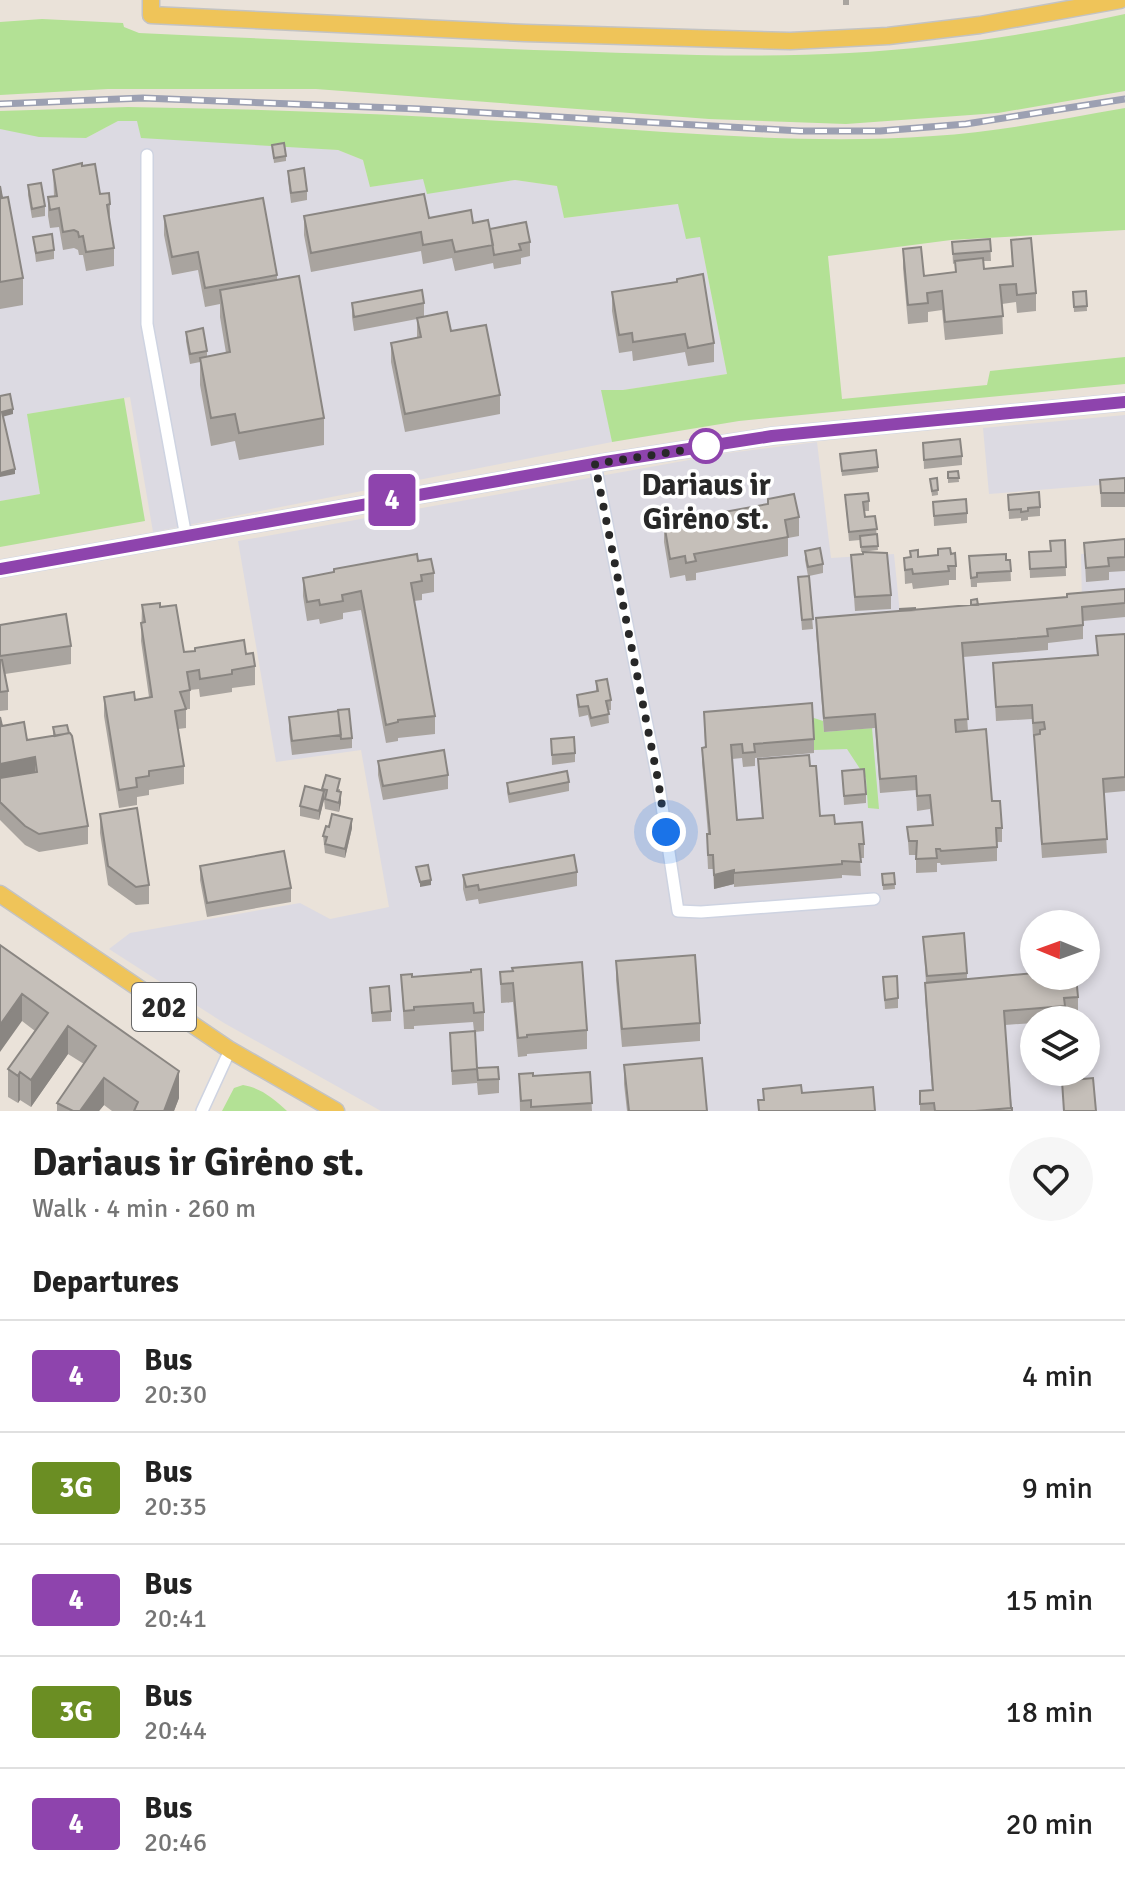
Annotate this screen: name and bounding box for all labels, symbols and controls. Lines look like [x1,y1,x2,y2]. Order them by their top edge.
marker: Dariaus ir Girėno st. [689,429,723,463]
place label: Dariaus ir Girėno st. [641,467,771,538]
line badge: 4 [366,474,418,526]
text: 4 [384,483,400,517]
your location [646,812,686,852]
north arrow [1020,910,1100,990]
map controls [1020,910,1100,1086]
road number: 202 [132,983,196,1031]
button: layers [1020,1006,1100,1086]
button: heart [1009,1137,1093,1221]
text: Dariaus ir Girėno st. [32,1139,364,1186]
text: Walk · 4 min · 260 m [32,1193,256,1225]
text: Departures [32,1264,179,1301]
text: Bus [144,1342,192,1379]
text: 4 min [1022,1358,1093,1395]
text: 4 [68,1359,84,1393]
text: 20:30 [144,1379,207,1411]
text: Bus [144,1454,192,1491]
text: 9 min [1022,1470,1093,1507]
text: 3G [59,1471,93,1505]
text: 20:35 [144,1491,207,1523]
text: Bus [144,1566,192,1603]
text: 15 min [1006,1582,1093,1619]
text: 4 [68,1583,84,1617]
text: 20:41 [144,1603,207,1635]
text: Bus [144,1678,192,1715]
text: 18 min [1006,1694,1093,1731]
text: 3G [59,1695,93,1729]
text: 20:44 [144,1715,207,1747]
text: Bus [144,1790,192,1827]
text: 20 min [1006,1806,1093,1843]
text: 4 [68,1807,84,1841]
text: 20:46 [144,1827,207,1859]

